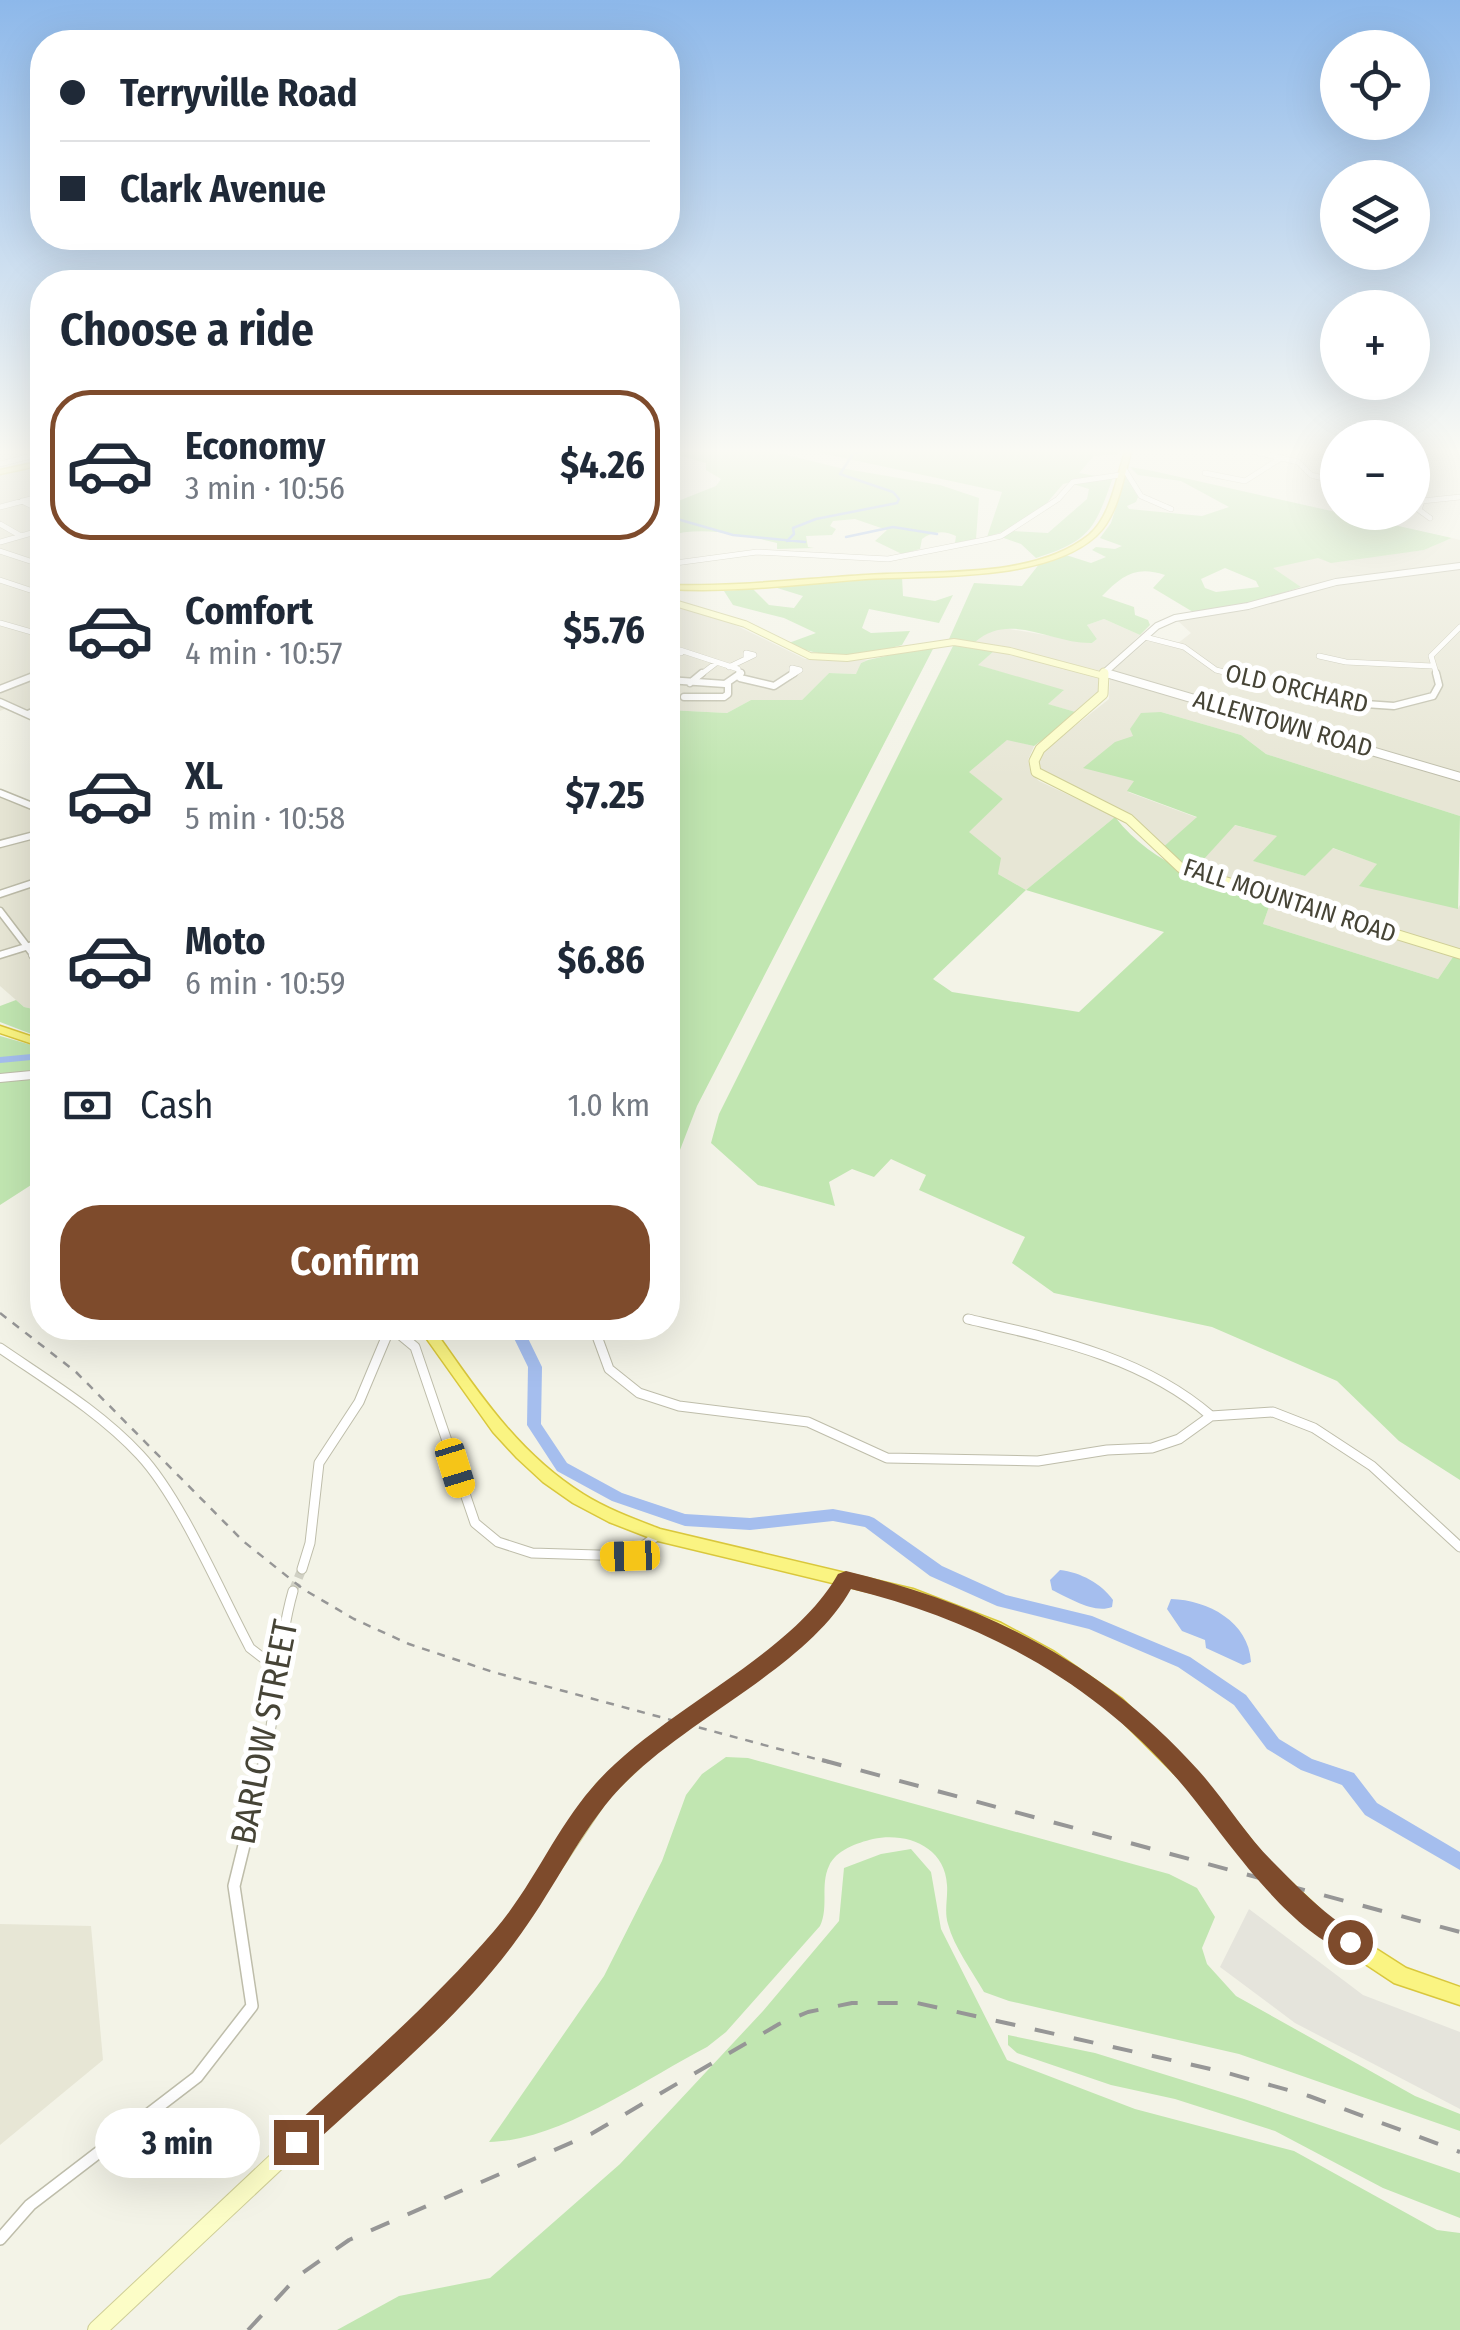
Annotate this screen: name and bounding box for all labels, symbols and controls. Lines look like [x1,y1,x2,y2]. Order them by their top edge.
map controls [1320,30,1430,530]
button: locate [1320,30,1430,140]
text: Terryville Road [120,70,358,116]
button: layers [1320,160,1430,270]
text: Clark Avenue [120,166,326,212]
button: + [1320,290,1430,400]
text: Choose a ride [60,303,314,357]
icon: car [65,420,155,510]
button: − [1320,420,1430,530]
text: Economy [185,423,325,469]
text: $4.26 [560,442,645,488]
text: 3 min · 10:56 [185,469,345,507]
icon: car [65,585,155,675]
text: Comfort [185,588,313,634]
text: $5.76 [563,607,645,653]
text: 4 min · 10:57 [185,634,342,672]
street label: OLD ORCHARD [1223,658,1371,720]
street label: ALLENTOWN ROAD [1190,684,1376,764]
icon: car [65,750,155,840]
text: XL [185,753,223,799]
text: $7.25 [566,772,645,818]
text: 5 min · 10:58 [185,799,345,837]
street label: FALL MOUNTAIN ROAD [1180,852,1400,949]
icon: car [65,915,155,1005]
text: Moto [185,918,266,964]
text: $6.86 [558,937,645,983]
text: 6 min · 10:59 [185,964,346,1002]
icon: cash [60,1078,115,1133]
text: Cash [140,1082,214,1128]
text: 1.0 km [567,1086,650,1124]
button: Confirm [60,1205,650,1320]
car [432,1435,478,1501]
car [599,1540,661,1572]
street label: BARLOW STREET [222,1615,306,1848]
route start [1328,1920,1373,1965]
callout: 3 min [96,2107,261,2177]
route end [274,2120,319,2165]
text: 3 min [142,2124,213,2162]

